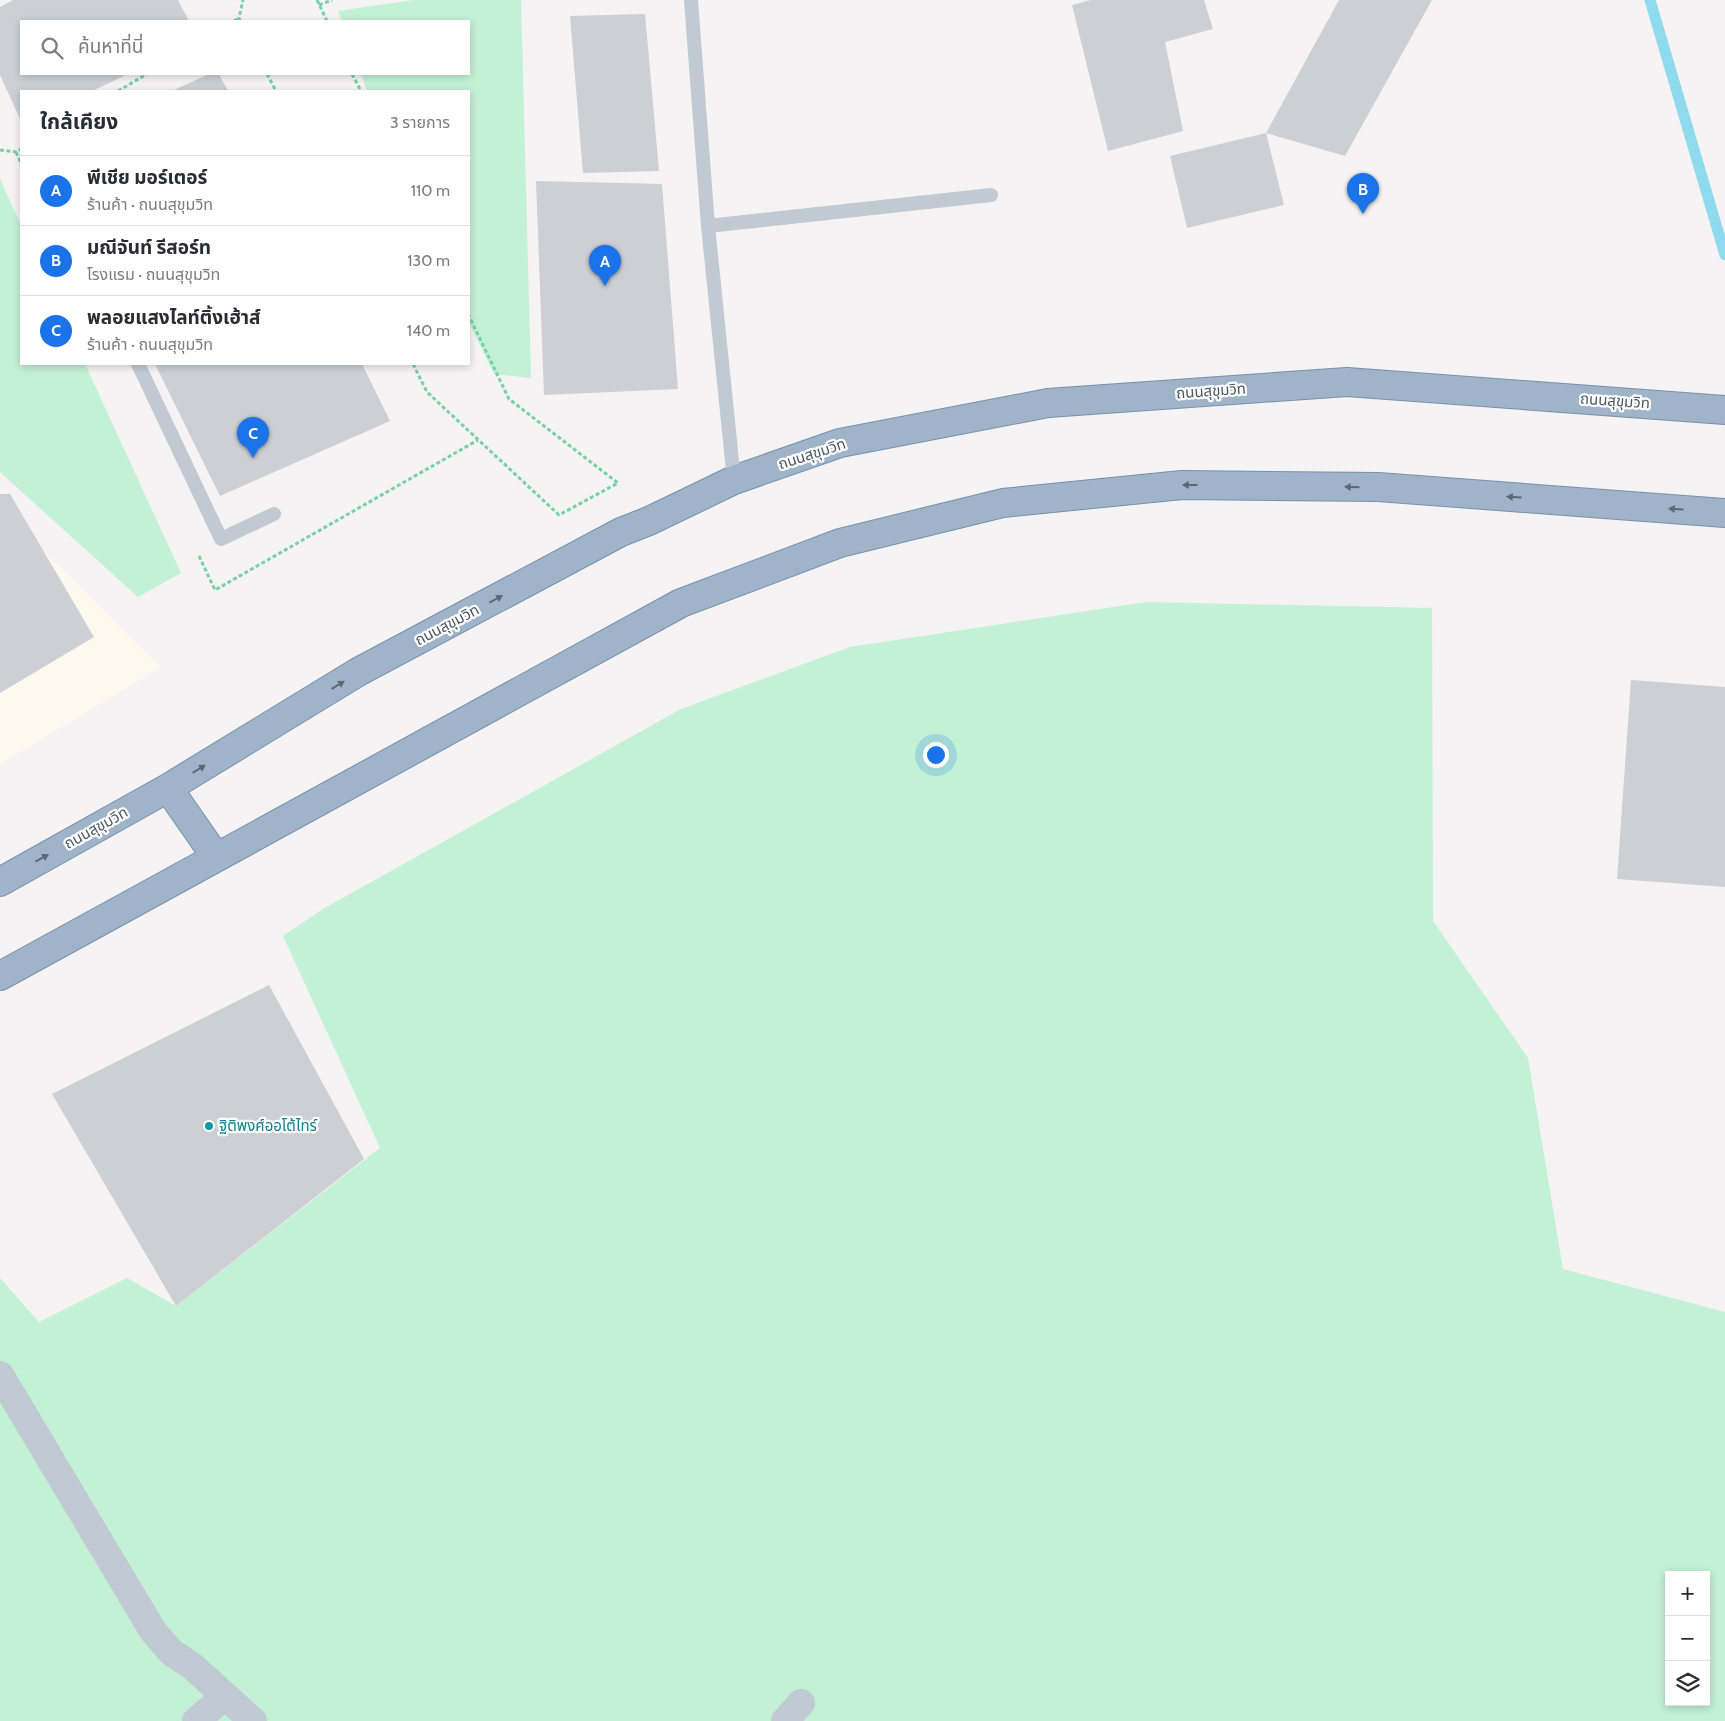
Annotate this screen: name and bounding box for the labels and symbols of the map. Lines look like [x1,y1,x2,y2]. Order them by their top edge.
pin: B [1347,173,1379,214]
pin: A [589,245,621,286]
street label: ถนนสุขุมวิท [1175,380,1247,402]
street label: ถนนสุขุมวิท [1579,390,1651,412]
pin: C [237,417,269,458]
street label: ถนนสุขุมวิท [776,435,848,473]
one-way arrow [1181,481,1197,489]
one-way arrow [1344,483,1360,491]
one-way arrow [1506,493,1522,501]
one-way arrow [1668,505,1684,513]
one-way arrow [489,595,503,603]
street label: ถนนสุขุมวิท [412,601,482,649]
one-way arrow [331,680,344,689]
your location [923,742,949,768]
one-way arrow [192,765,205,774]
street label: ถนนสุขุมวิท [61,803,131,853]
one-way arrow [36,854,49,863]
place label: ฐิติพงศ์ออโต้ไทร์ [219,1117,318,1135]
marker: ฐิติพงศ์ออโต้ไทร์ [203,1120,215,1132]

